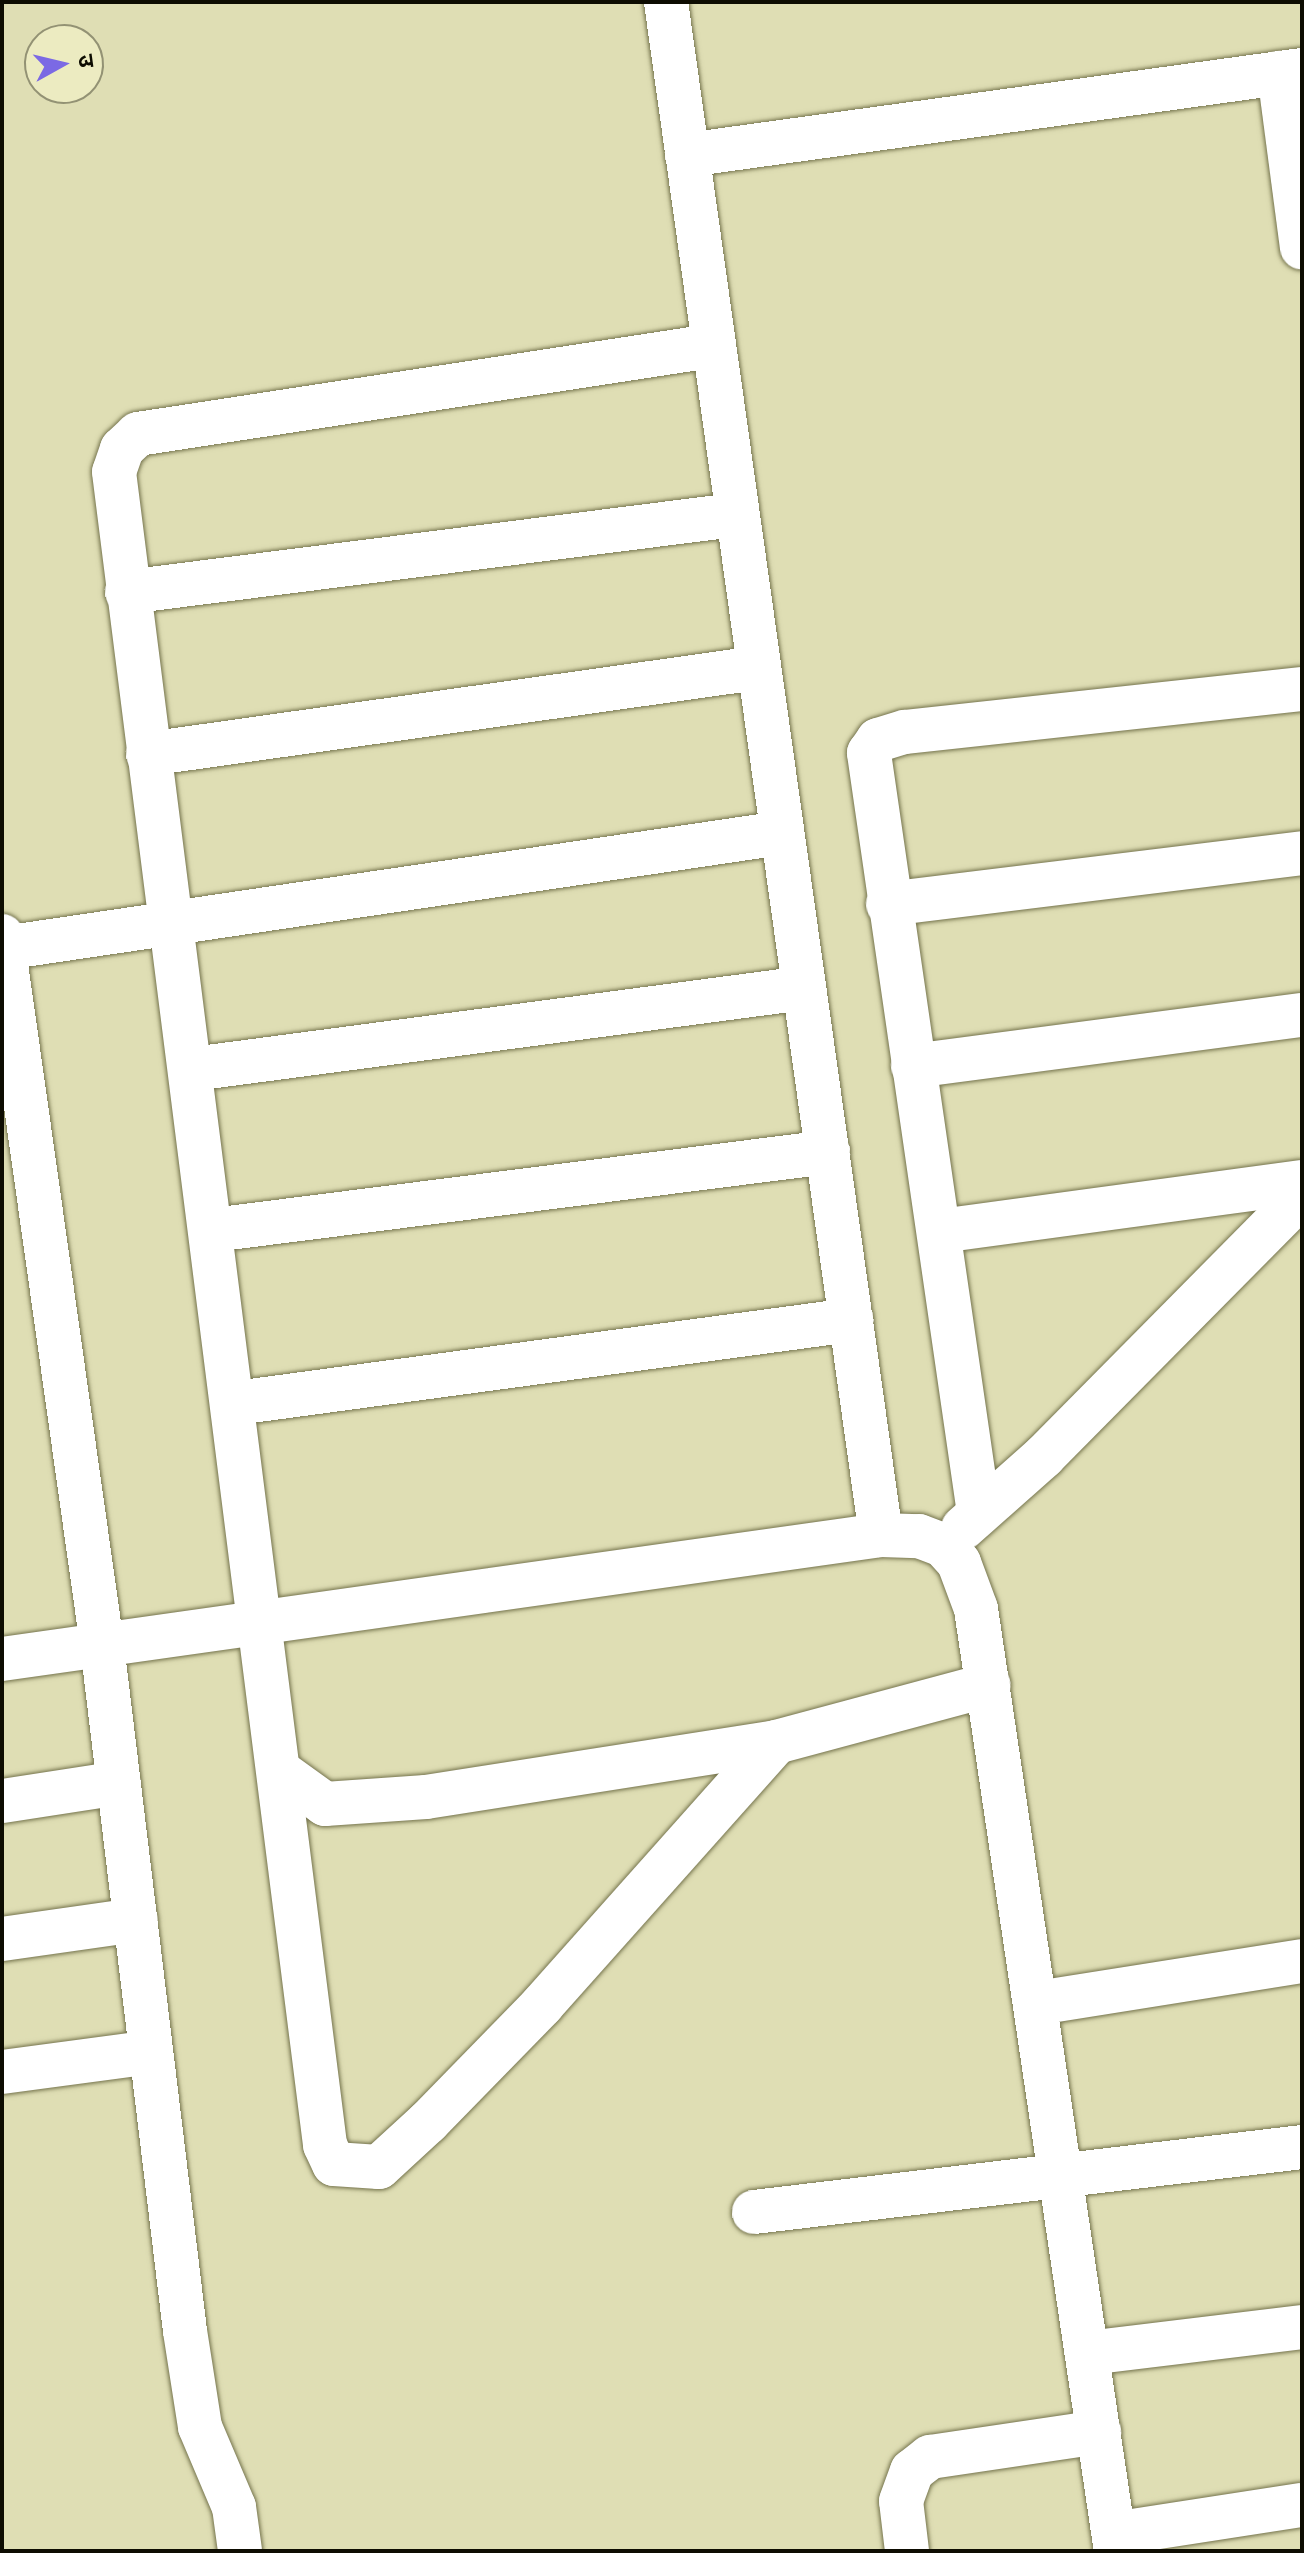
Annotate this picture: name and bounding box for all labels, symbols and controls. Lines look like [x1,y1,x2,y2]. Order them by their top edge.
north arrow [24,24,104,104]
text: उ [72,53,101,69]

